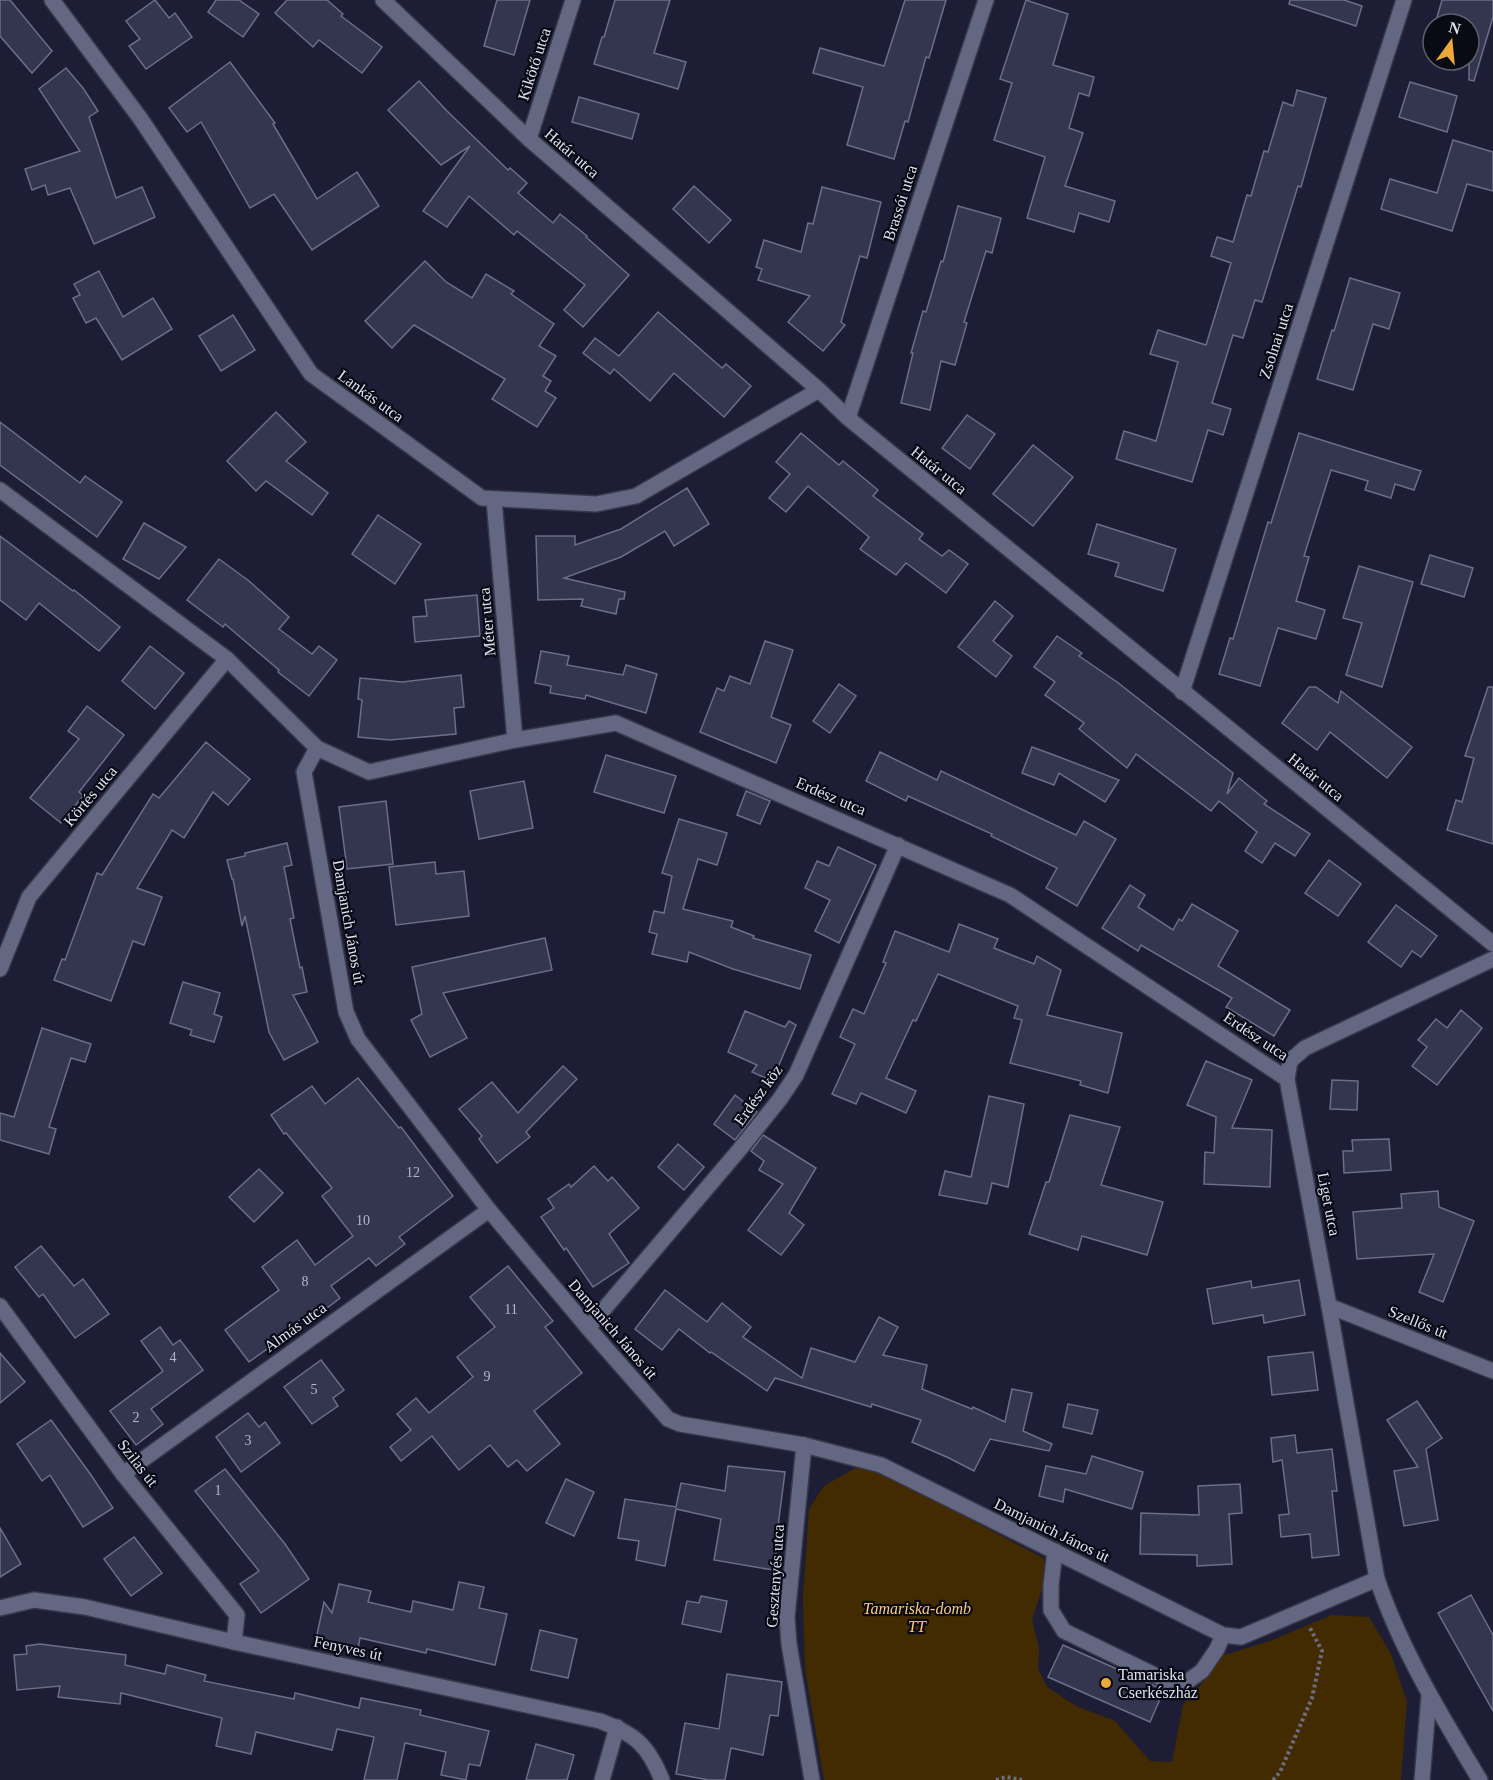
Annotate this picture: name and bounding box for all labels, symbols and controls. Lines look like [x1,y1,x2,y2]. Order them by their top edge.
north arrow [1421,12,1481,72]
text: N [1447,18,1463,38]
street label: Kikötő utca [514,26,554,102]
street label: Határ utca [541,125,603,181]
street label: Brassói utca [880,163,920,243]
street label: Zsolnai utca [1256,301,1296,381]
street label: Lankás utca [335,367,407,425]
street label: Határ utca [908,443,970,497]
street label: Méter utca [476,587,498,657]
street label: Határ utca [1285,750,1347,804]
street label: Körtés utca [60,762,120,830]
street label: Erdész utca [794,774,868,818]
street label: Damjanich János út [329,858,368,986]
street label: Erdész utca [1220,1008,1292,1064]
street label: Erdész köz [730,1061,786,1129]
house number: 12 [406,1165,420,1180]
street label: Liget utca [1314,1171,1343,1237]
house number: 10 [356,1213,370,1228]
house number: 8 [302,1274,309,1289]
street label: Damjanich János út [564,1276,661,1383]
street label: Almás utca [261,1299,329,1355]
house number: 11 [504,1302,518,1317]
street label: Szellős út [1386,1302,1451,1342]
house number: 4 [170,1350,177,1365]
house number: 9 [484,1369,491,1384]
house number: 5 [311,1382,318,1397]
house number: 2 [133,1410,140,1425]
house number: 3 [245,1433,252,1448]
street label: Szilas út [114,1436,162,1490]
house number: 1 [215,1483,222,1498]
street label: Damjanich János út [991,1495,1113,1566]
street label: Gesztenyés utca [763,1524,788,1628]
park label: Tamariska-domb TT [863,1600,971,1635]
street label: Fenyves út [312,1632,384,1665]
place label: Tamariska Cserkészház [1118,1666,1198,1701]
marker: Tamariska Cserkészház [1099,1676,1113,1690]

